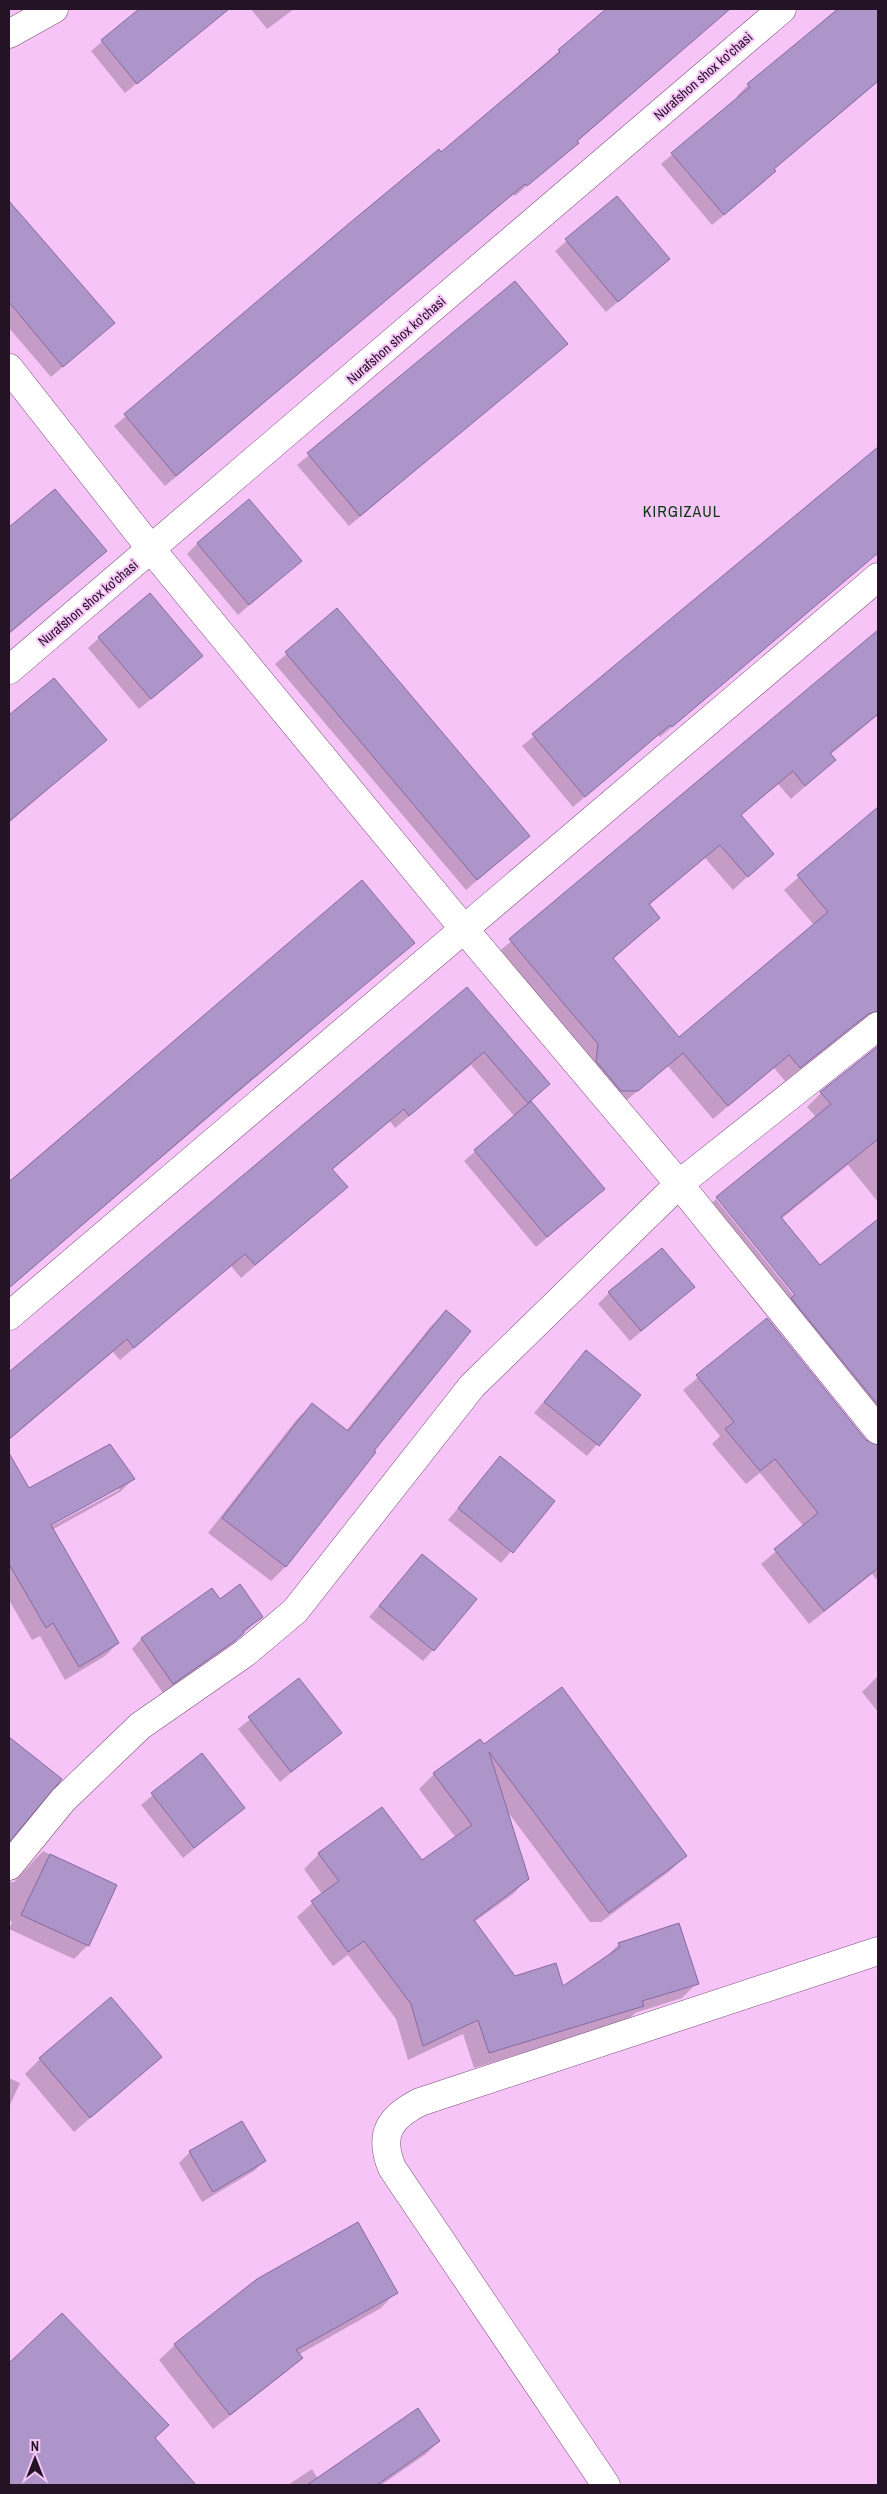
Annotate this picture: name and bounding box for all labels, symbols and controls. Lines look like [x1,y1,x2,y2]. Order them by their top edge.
street label: Nurafshon shox ko'chasi [650,28,756,124]
street label: Nurafshon shox ko'chasi [343,292,449,388]
district label: KIRGIZAUL [643,500,721,522]
street label: Nurafshon shox ko'chasi [34,556,142,650]
north arrow [10,2434,60,2484]
text: N [31,2437,39,2455]

